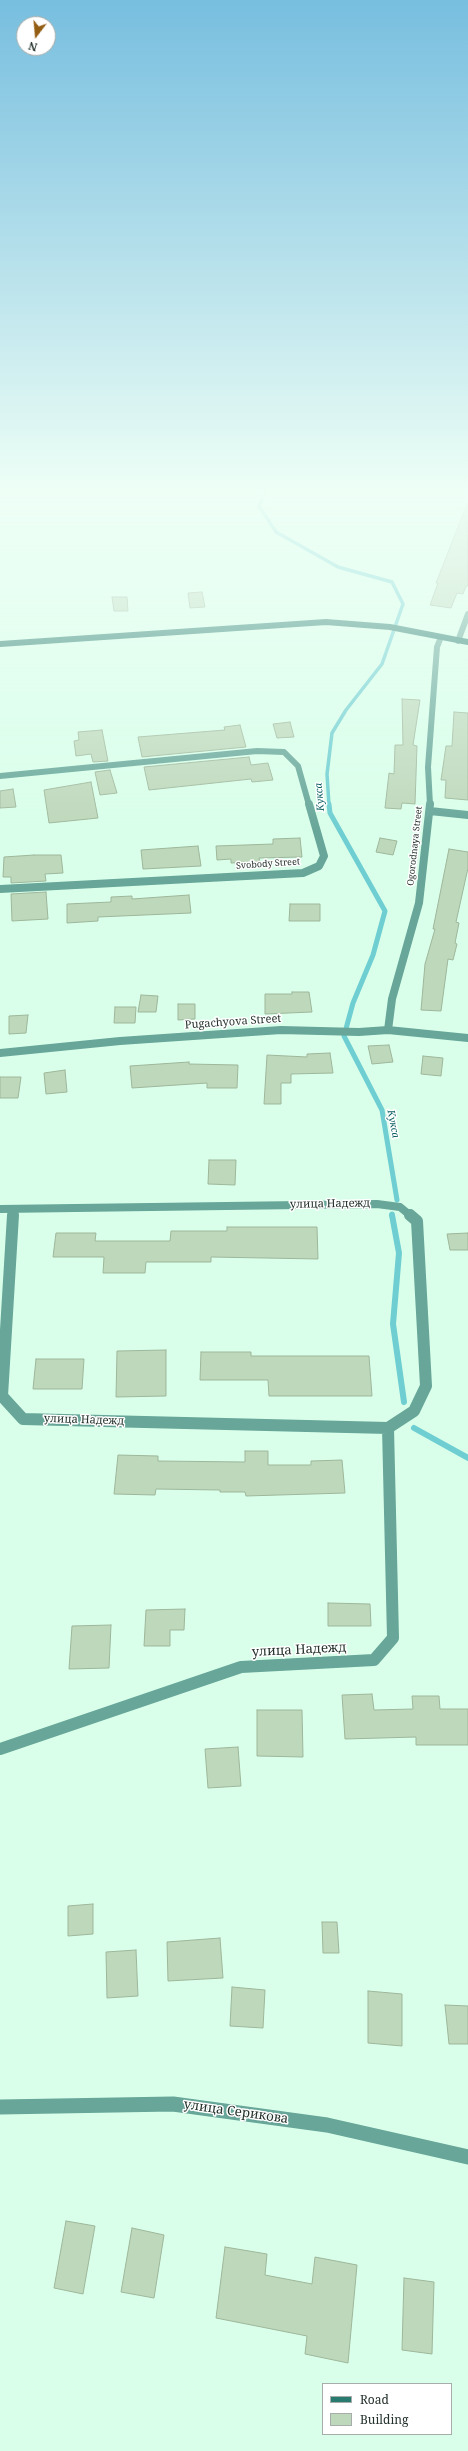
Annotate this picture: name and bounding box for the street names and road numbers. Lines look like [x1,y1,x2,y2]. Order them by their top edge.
street label: Ogorodnaya Street [405,806,425,886]
street label: Svobody Street [236,856,300,872]
street label: Pugachyova Street [184,1012,282,1032]
street label: улица Надежд [290,1197,370,1211]
street label: улица Надежд [44,1412,124,1428]
street label: улица Надежд [251,1640,347,1660]
street label: улица Серикова [183,2097,289,2127]

